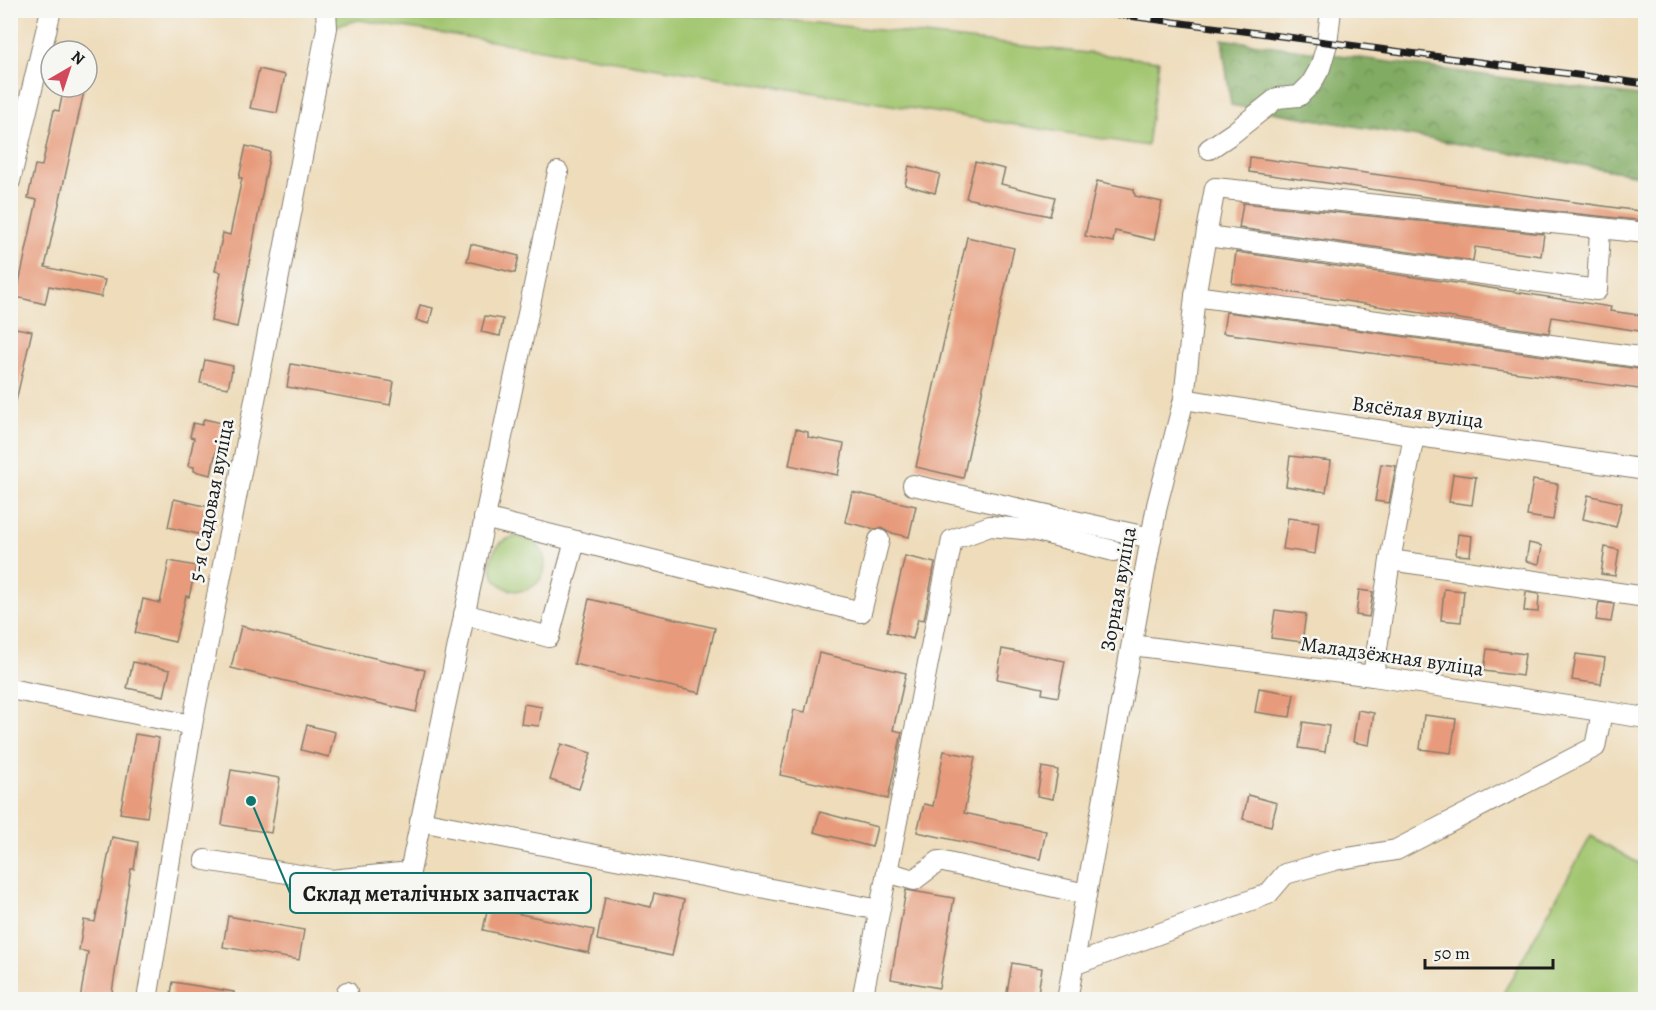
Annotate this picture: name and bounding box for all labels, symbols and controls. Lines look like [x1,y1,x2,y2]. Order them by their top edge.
north arrow [39,39,99,99]
text: N [66,46,90,71]
street label: Вясёлая вуліца [1350,389,1486,435]
street label: 5-я Садовая вуліца [181,416,241,584]
street label: Зорная вуліца [1093,524,1143,653]
street label: Маладзёжная вуліца [1298,629,1486,683]
callout: Склад металічных запчастак [290,873,591,913]
text: Склад металічных запчастак [303,879,579,909]
scale bar [1425,932,1552,970]
text: 50 m [1434,941,1470,965]

